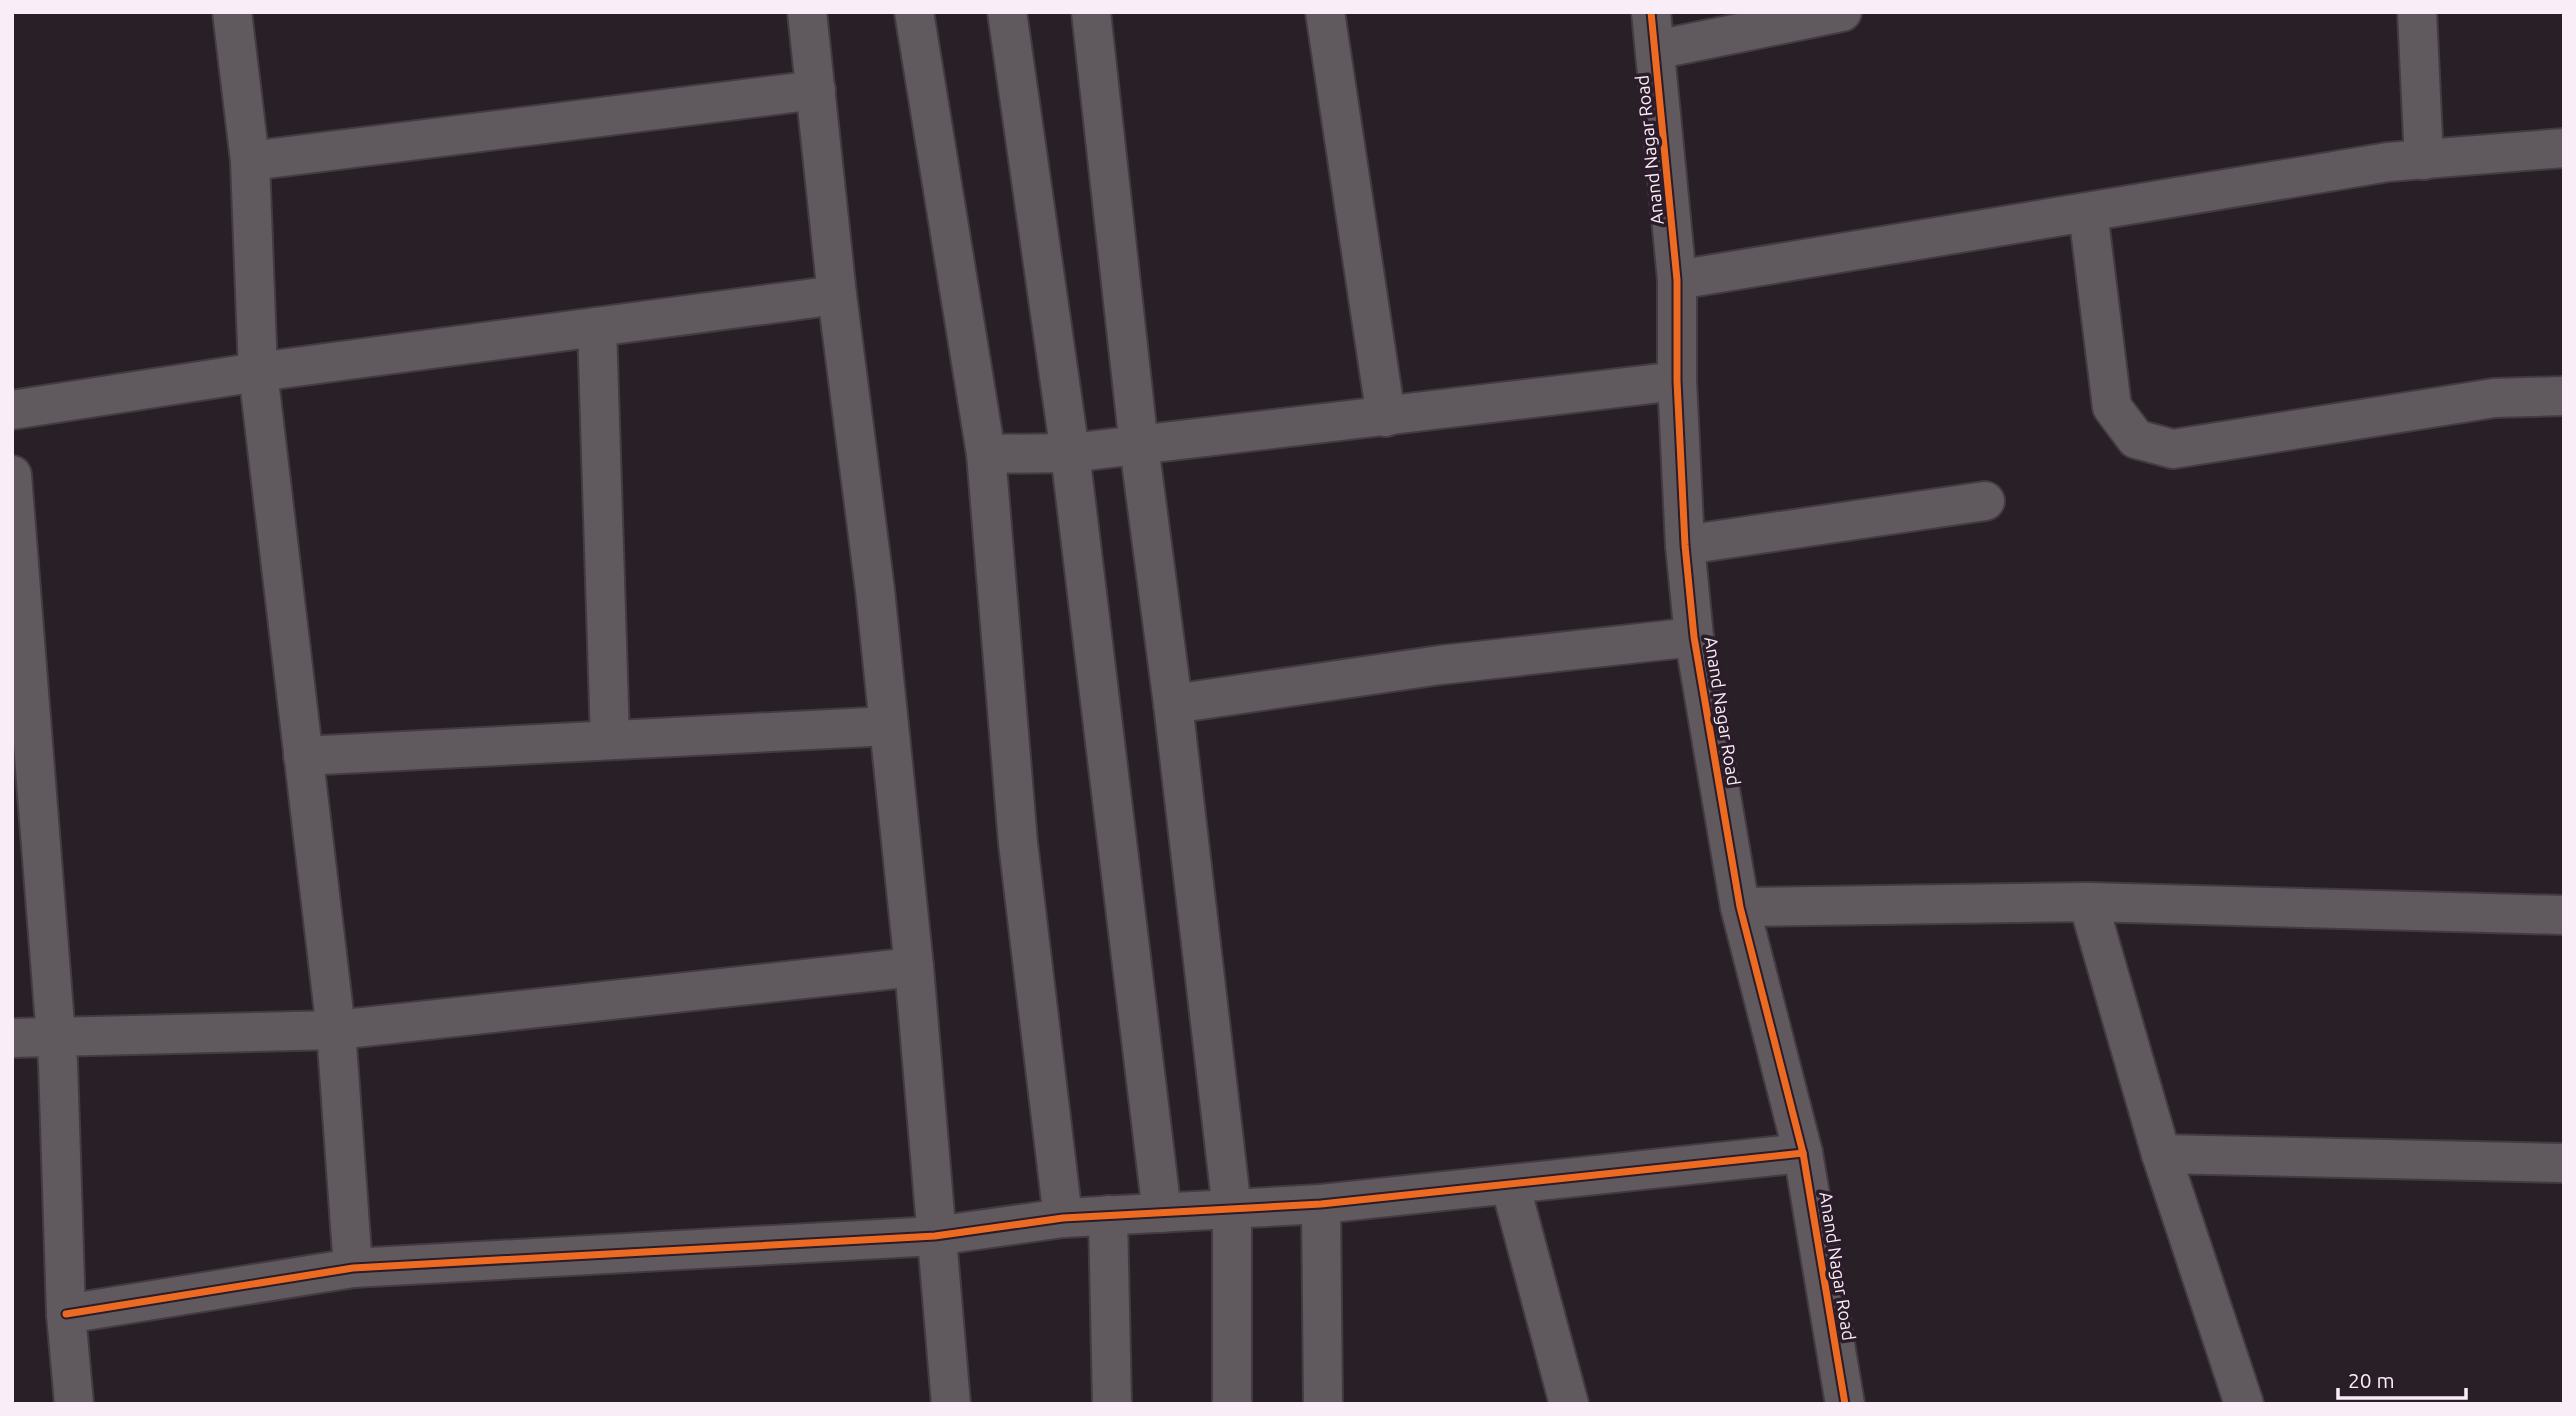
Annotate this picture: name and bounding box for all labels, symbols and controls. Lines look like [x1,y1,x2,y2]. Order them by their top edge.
street label: Anand Nagar Road [1631,74,1667,226]
street label: Anand Nagar Road [1701,635,1745,787]
street label: Anand Nagar Road [1816,1190,1860,1342]
scale bar [2338,1356,2466,1400]
text: 20 m [2348,1368,2395,1392]

